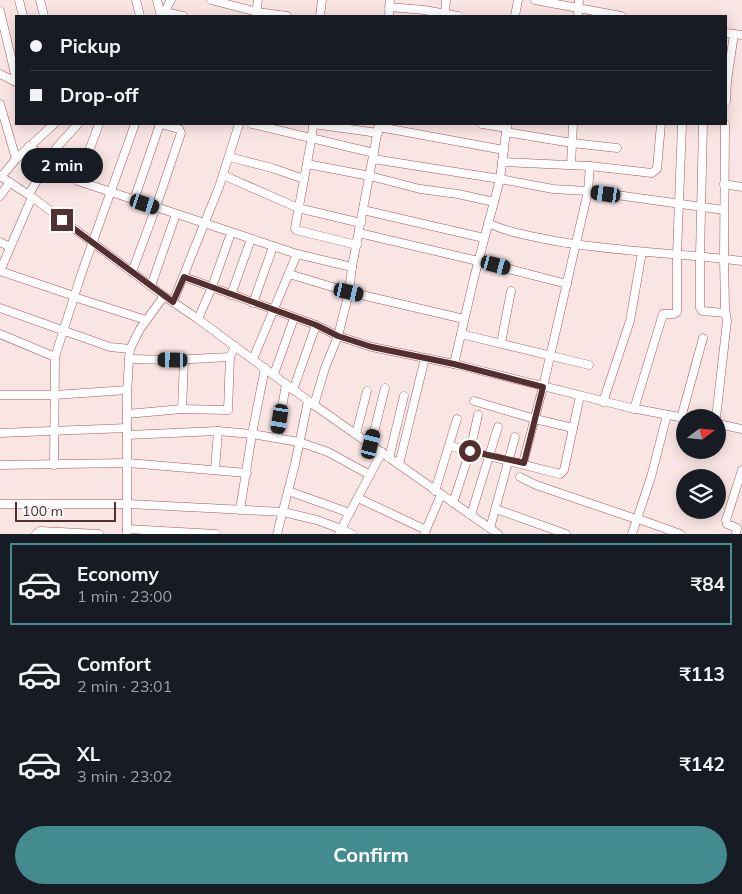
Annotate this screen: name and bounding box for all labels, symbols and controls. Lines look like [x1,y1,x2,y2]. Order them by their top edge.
text: Pickup [60,34,121,58]
text: Drop-off [60,83,138,107]
callout: 2 min [21,148,103,182]
text: 2 min [41,155,83,175]
car [590,184,621,204]
car [128,192,161,216]
route end [51,209,73,231]
car [479,254,512,276]
car [332,281,365,303]
car [157,352,188,368]
car [270,403,289,435]
north arrow [676,409,726,459]
map controls [676,409,726,519]
car [360,428,381,460]
route start [459,440,481,462]
button: layers [676,469,726,519]
scale bar [15,499,116,522]
text: 100 m [22,502,63,520]
icon: car [17,562,62,607]
text: Economy [77,562,159,586]
text: ₹84 [691,572,725,596]
text: 1 min · 23:00 [77,586,172,606]
icon: car [17,652,62,697]
text: Comfort [77,652,151,676]
text: ₹113 [679,662,725,686]
text: 2 min · 23:01 [77,676,172,696]
icon: car [17,742,62,787]
text: XL [77,742,100,766]
text: ₹142 [679,752,725,776]
text: 3 min · 23:02 [77,766,172,786]
button: Confirm [15,826,727,884]

